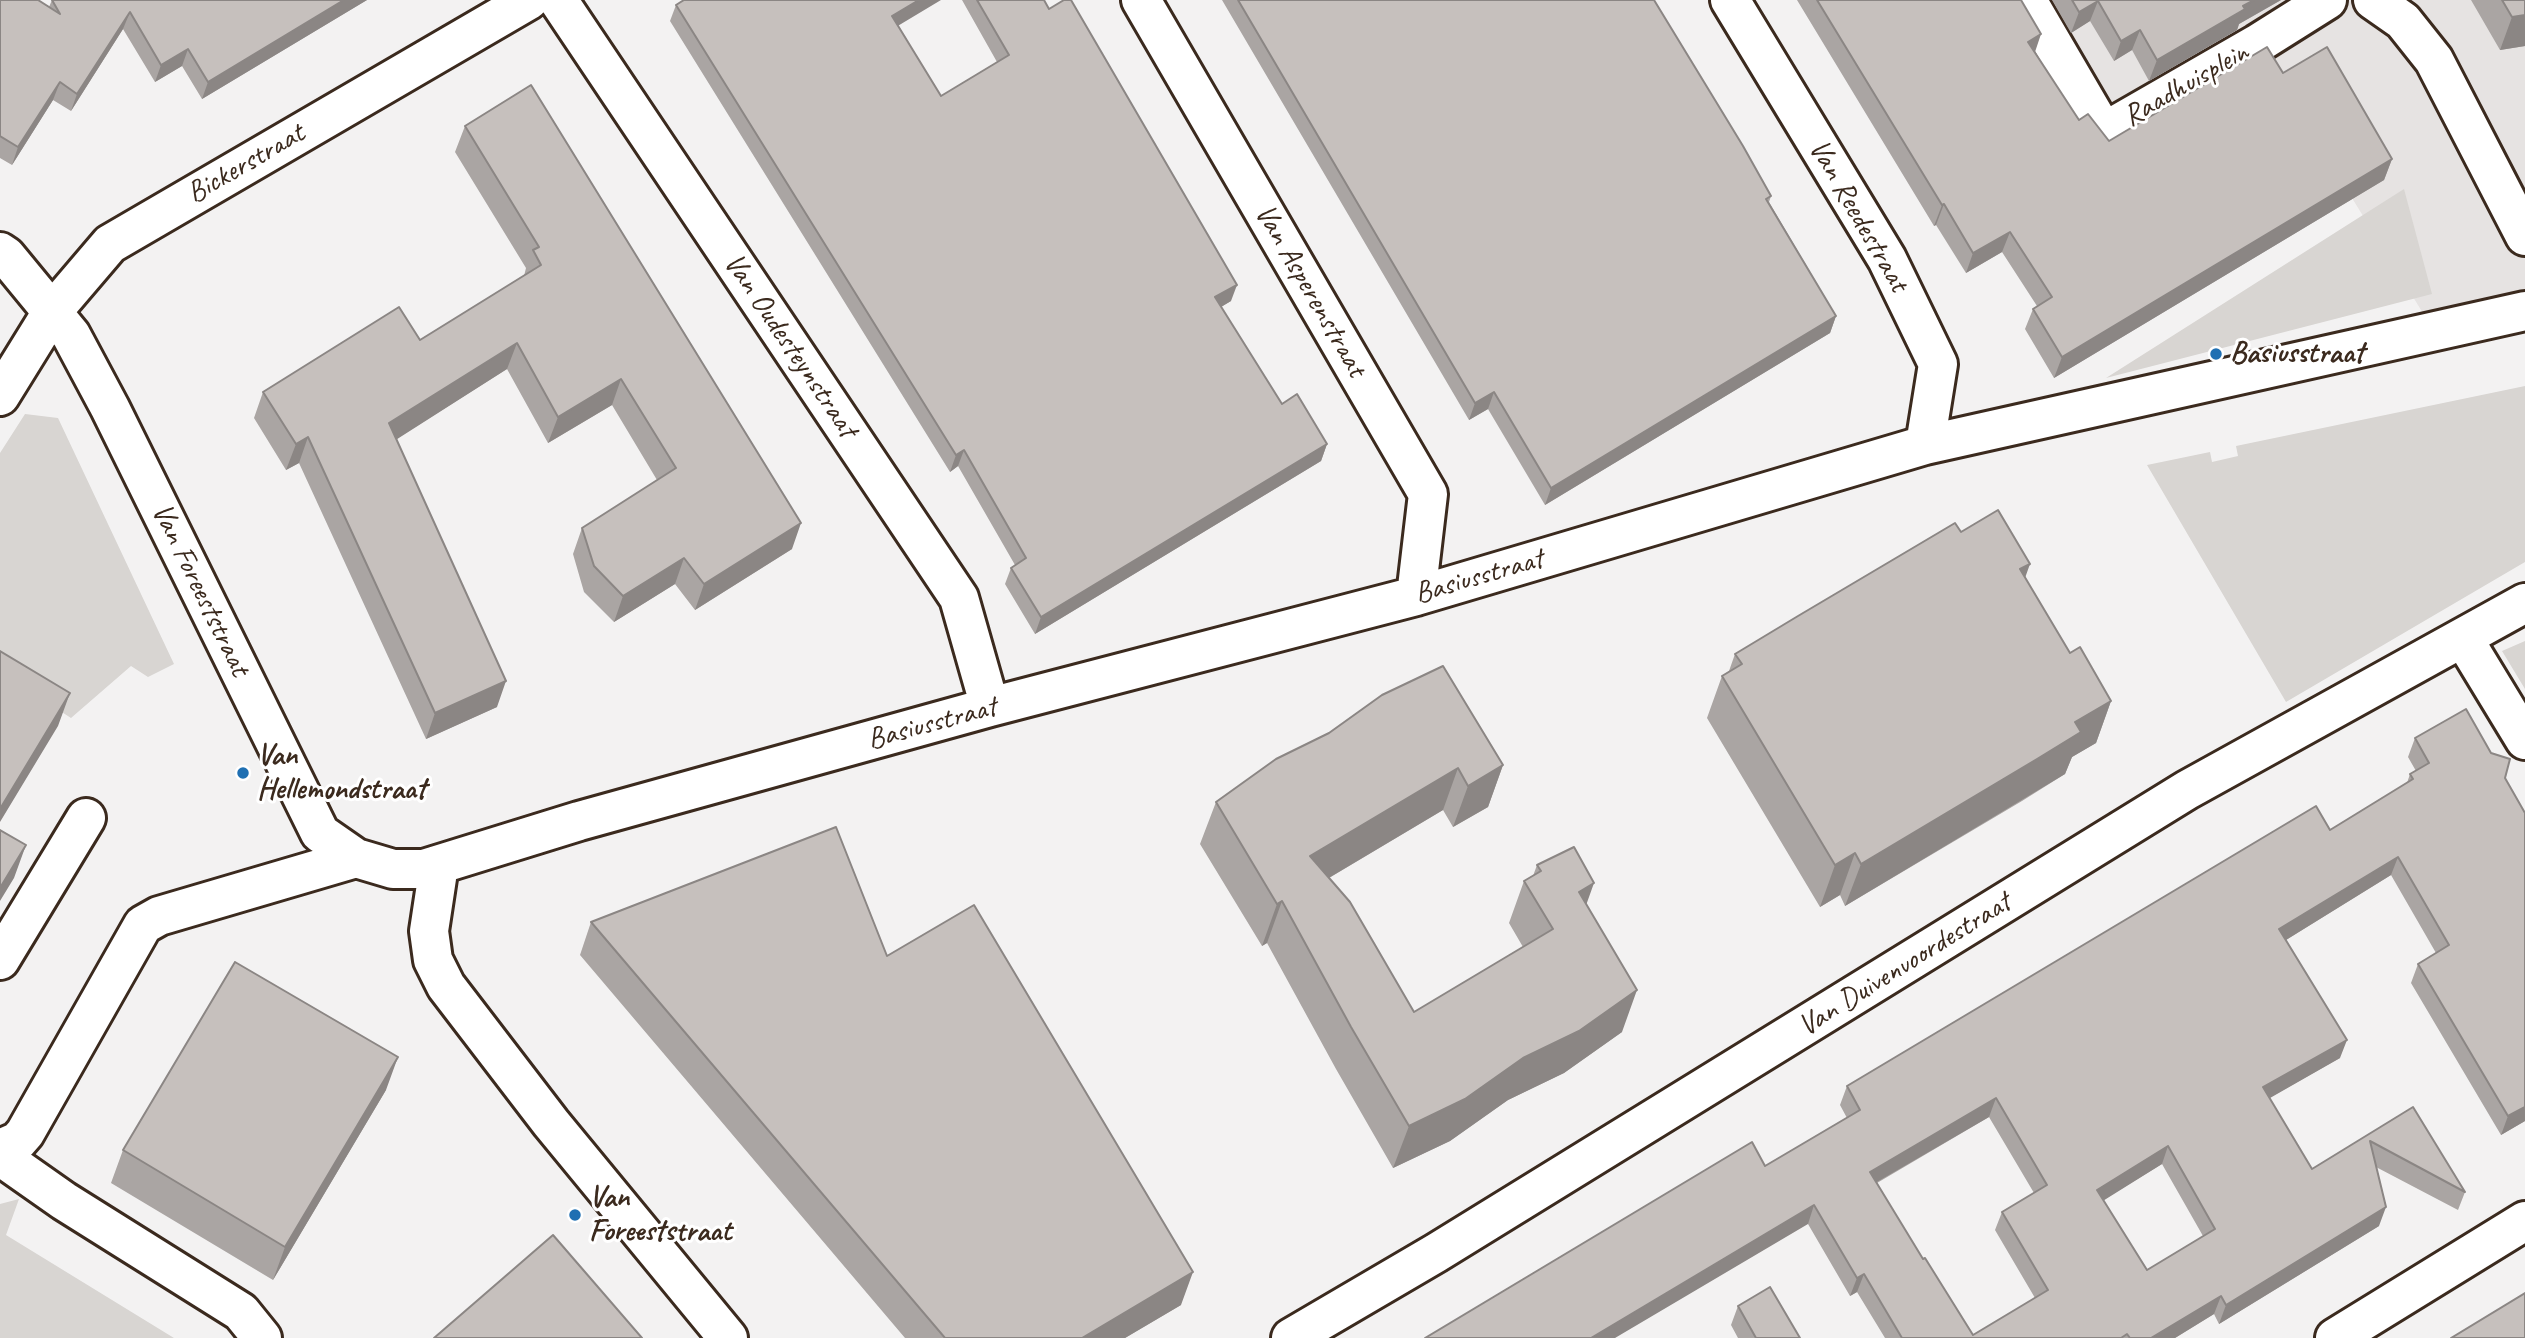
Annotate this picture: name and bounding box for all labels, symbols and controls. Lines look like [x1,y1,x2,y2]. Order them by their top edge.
street label: Raadhuisplein [2117,35,2255,135]
street label: Bickerstraat [181,116,311,212]
street label: Van Reedestraat [1800,133,1916,299]
street label: Van Asperenstraat [1246,198,1374,384]
street label: Van Oudesteynstraat [715,247,865,445]
place label: Basiusstraat [2230,336,2364,372]
marker: Basiusstraat [2208,346,2224,362]
street label: Van Foreeststraat [143,498,257,682]
street label: Basiusstraat [1411,542,1547,612]
street label: Basiusstraat [864,690,1000,758]
place label: Van Hellemondstraat [257,738,426,808]
marker: Van Hellemondstraat [235,765,251,781]
street label: Van Duivenvoordestraat [1792,885,2018,1045]
place label: Van Foreeststraat [589,1180,731,1250]
marker: Van Foreeststraat [567,1207,583,1223]

